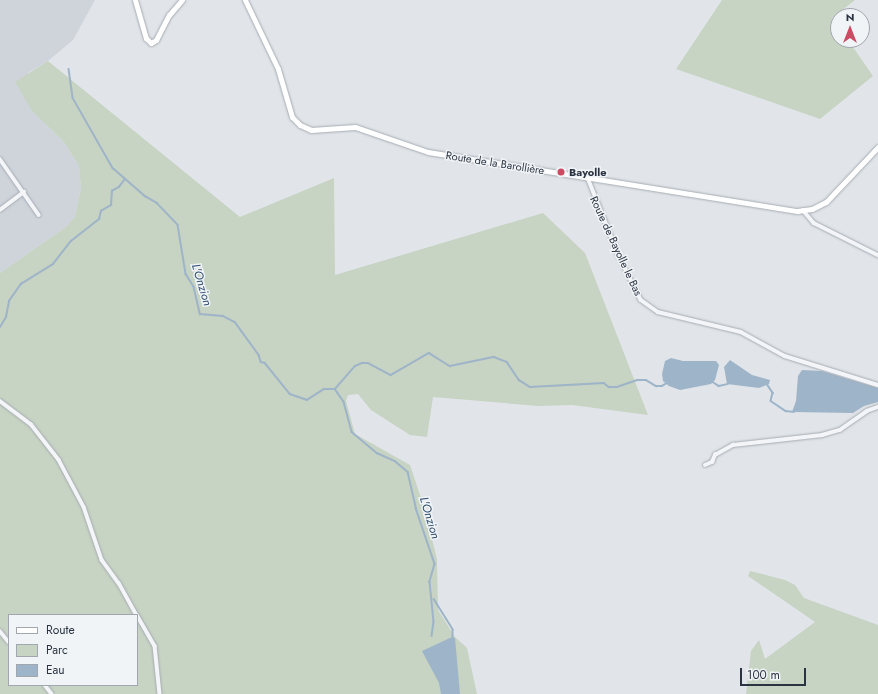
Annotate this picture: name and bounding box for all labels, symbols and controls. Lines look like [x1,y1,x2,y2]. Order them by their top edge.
north arrow [830,8,870,48]
text: N [846,9,854,25]
street label: Route de la Barollière [445,149,545,177]
place label: Bayolle [569,165,606,179]
marker: Bayolle [556,167,566,177]
street label: Route de Bayolle le Bas [587,194,645,298]
water label: L'Onzion [188,262,214,308]
water label: L'Onzion [416,495,442,541]
legend [8,614,138,686]
text: Route [46,621,75,639]
text: Parc [46,641,68,659]
scale bar [742,660,808,686]
text: Eau [46,661,65,679]
text: 100 m [747,666,780,684]

